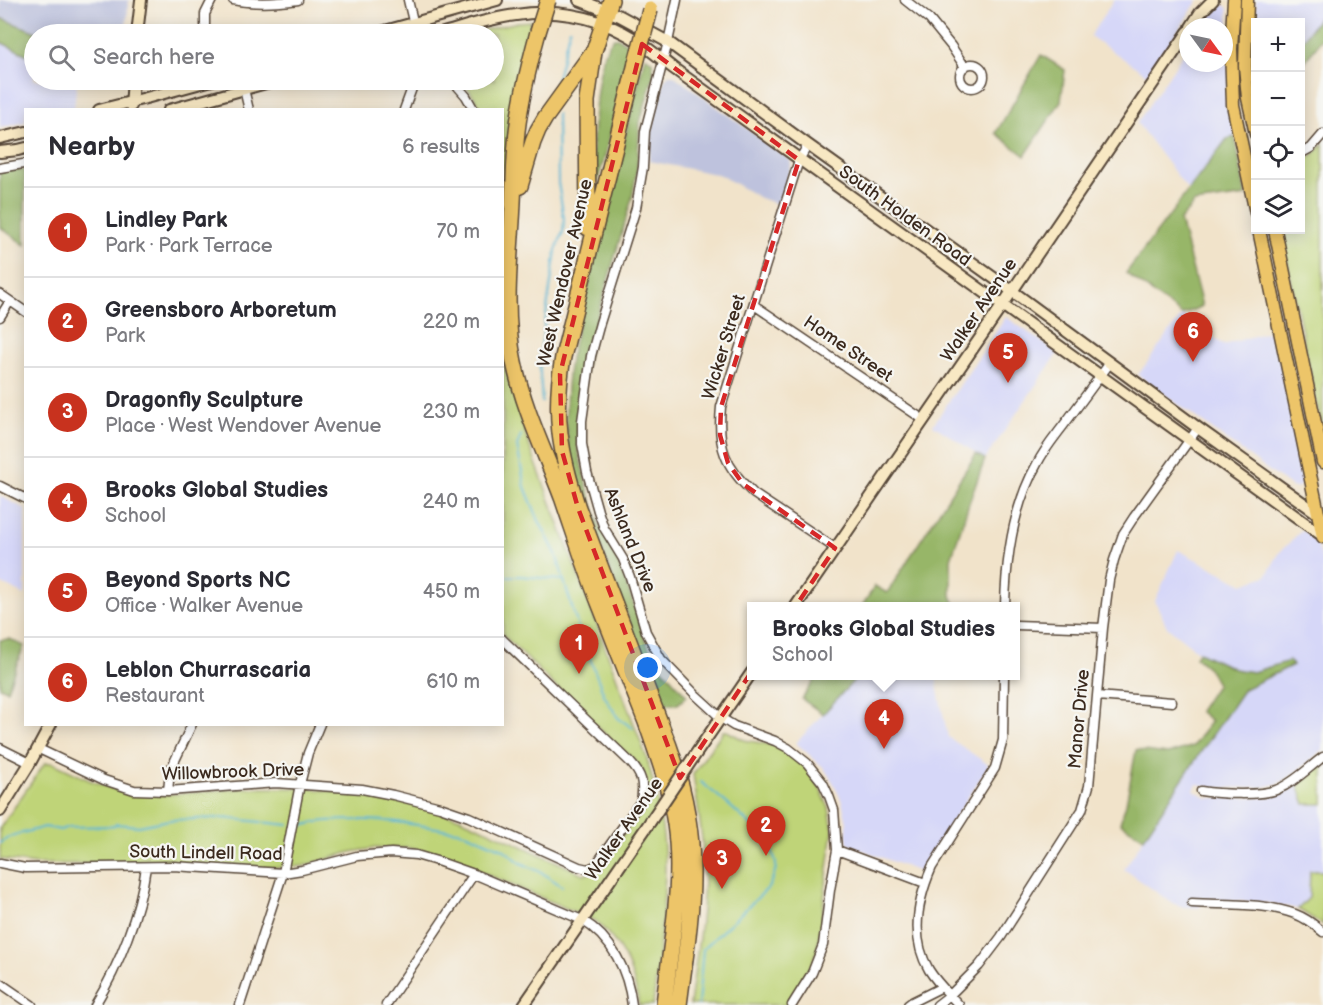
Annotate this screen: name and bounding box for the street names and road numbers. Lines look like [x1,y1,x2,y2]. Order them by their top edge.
street label: South Holden Road [835,161,975,271]
street label: West Wendover Avenue [533,177,597,369]
street label: Walker Avenue [937,254,1022,366]
street label: Wicker Street [698,291,750,402]
street label: Home Street [799,312,897,387]
street label: Ashland Drive [599,485,661,596]
street label: Manor Drive [1064,668,1094,770]
street label: Willowbrook Drive [161,759,305,785]
street label: Walker Avenue [581,773,667,884]
street label: South Lindell Road [129,841,283,865]

